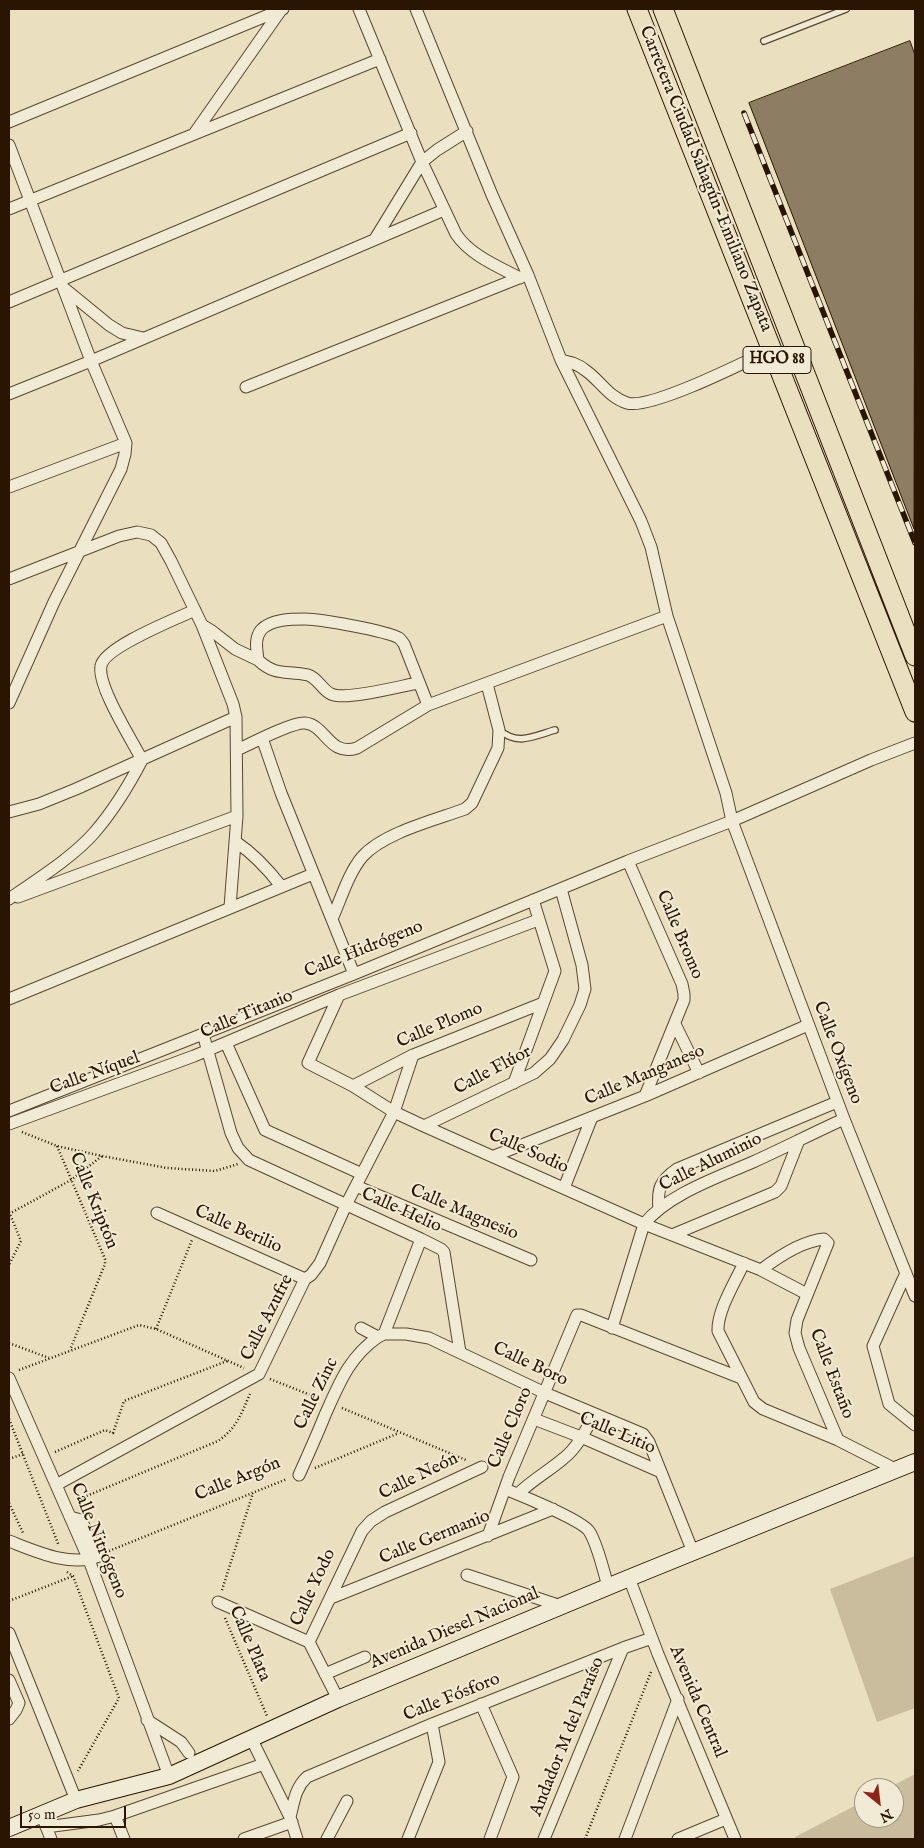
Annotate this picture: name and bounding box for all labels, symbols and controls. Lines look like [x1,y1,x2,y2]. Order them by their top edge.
street label: Carretera Ciudad Sahagún-Emiliano Zapata [634,23,776,335]
road number: HGO 88 [743,346,811,374]
street label: Calle Bromo [651,887,707,983]
street label: Calle Hidrógeno [302,916,426,984]
street label: Calle Titanio [197,986,297,1044]
street label: Calle Plomo [394,998,486,1054]
street label: Calle Oxígeno [807,999,867,1107]
street label: Calle Manganeso [582,1041,708,1111]
street label: Calle Flúor [451,1042,535,1100]
street label: Calle Níquel [47,1048,143,1100]
street label: Calle Sodio [485,1125,571,1179]
street label: Calle Aluminio [656,1129,766,1197]
street label: Calle Kriptón [64,1150,122,1252]
street label: Calle Magnesio [407,1180,521,1246]
street label: Calle Helio [358,1184,444,1238]
street label: Calle Berilio [191,1201,285,1259]
street label: Calle Azufre [237,1271,299,1365]
street label: Calle Estaño [804,1326,858,1422]
street label: Calle Boro [489,1338,571,1392]
street label: Calle Zinc [290,1354,344,1434]
street label: Calle Cloro [484,1384,538,1472]
street label: Calle Litio [576,1408,658,1460]
street label: Calle Neón [376,1449,462,1505]
street label: Calle Argón [192,1453,284,1507]
street label: Calle Nitrógeno [65,1480,131,1602]
street label: Calle Germanio [376,1506,494,1570]
street label: Calle Yodo [287,1546,341,1630]
street label: Avenida Diesel Nacional [367,1584,543,1674]
street label: Calle Plata [223,1603,275,1685]
street label: Avenida Central [664,1643,730,1761]
street label: Andador M del Paraíso [526,1654,610,1820]
street label: Calle Fósforo [401,1669,503,1727]
north arrow [854,1778,904,1828]
scale bar [22,1796,129,1828]
text: N [876,1804,895,1826]
text: 50 m [28,1805,56,1824]

